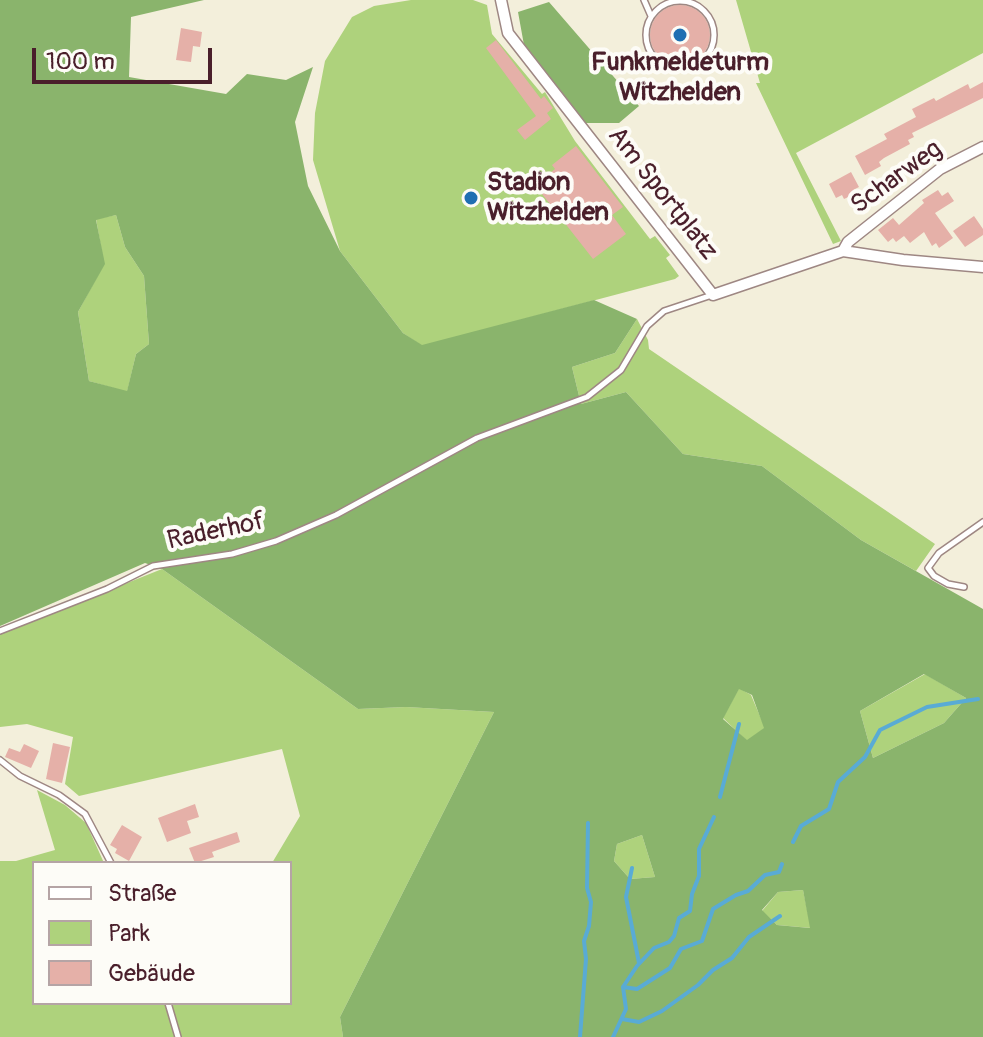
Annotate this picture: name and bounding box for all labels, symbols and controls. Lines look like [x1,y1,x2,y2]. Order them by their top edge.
marker: Funkmeldeturm Witzhelden [671,26,689,44]
scale bar [36,32,216,82]
text: 100 m [46,47,115,76]
place label: Funkmeldeturm Witzhelden [591,47,769,108]
street label: Am Sportplatz [600,121,724,267]
street label: Scharweg [845,134,949,222]
place label: Stadion Witzhelden [487,167,609,228]
marker: Stadion Witzhelden [462,189,480,207]
street label: Raderhof [164,506,268,558]
legend [32,861,292,1005]
text: Straße [108,879,176,908]
text: Park [108,919,150,948]
text: Gebäude [108,959,195,988]

